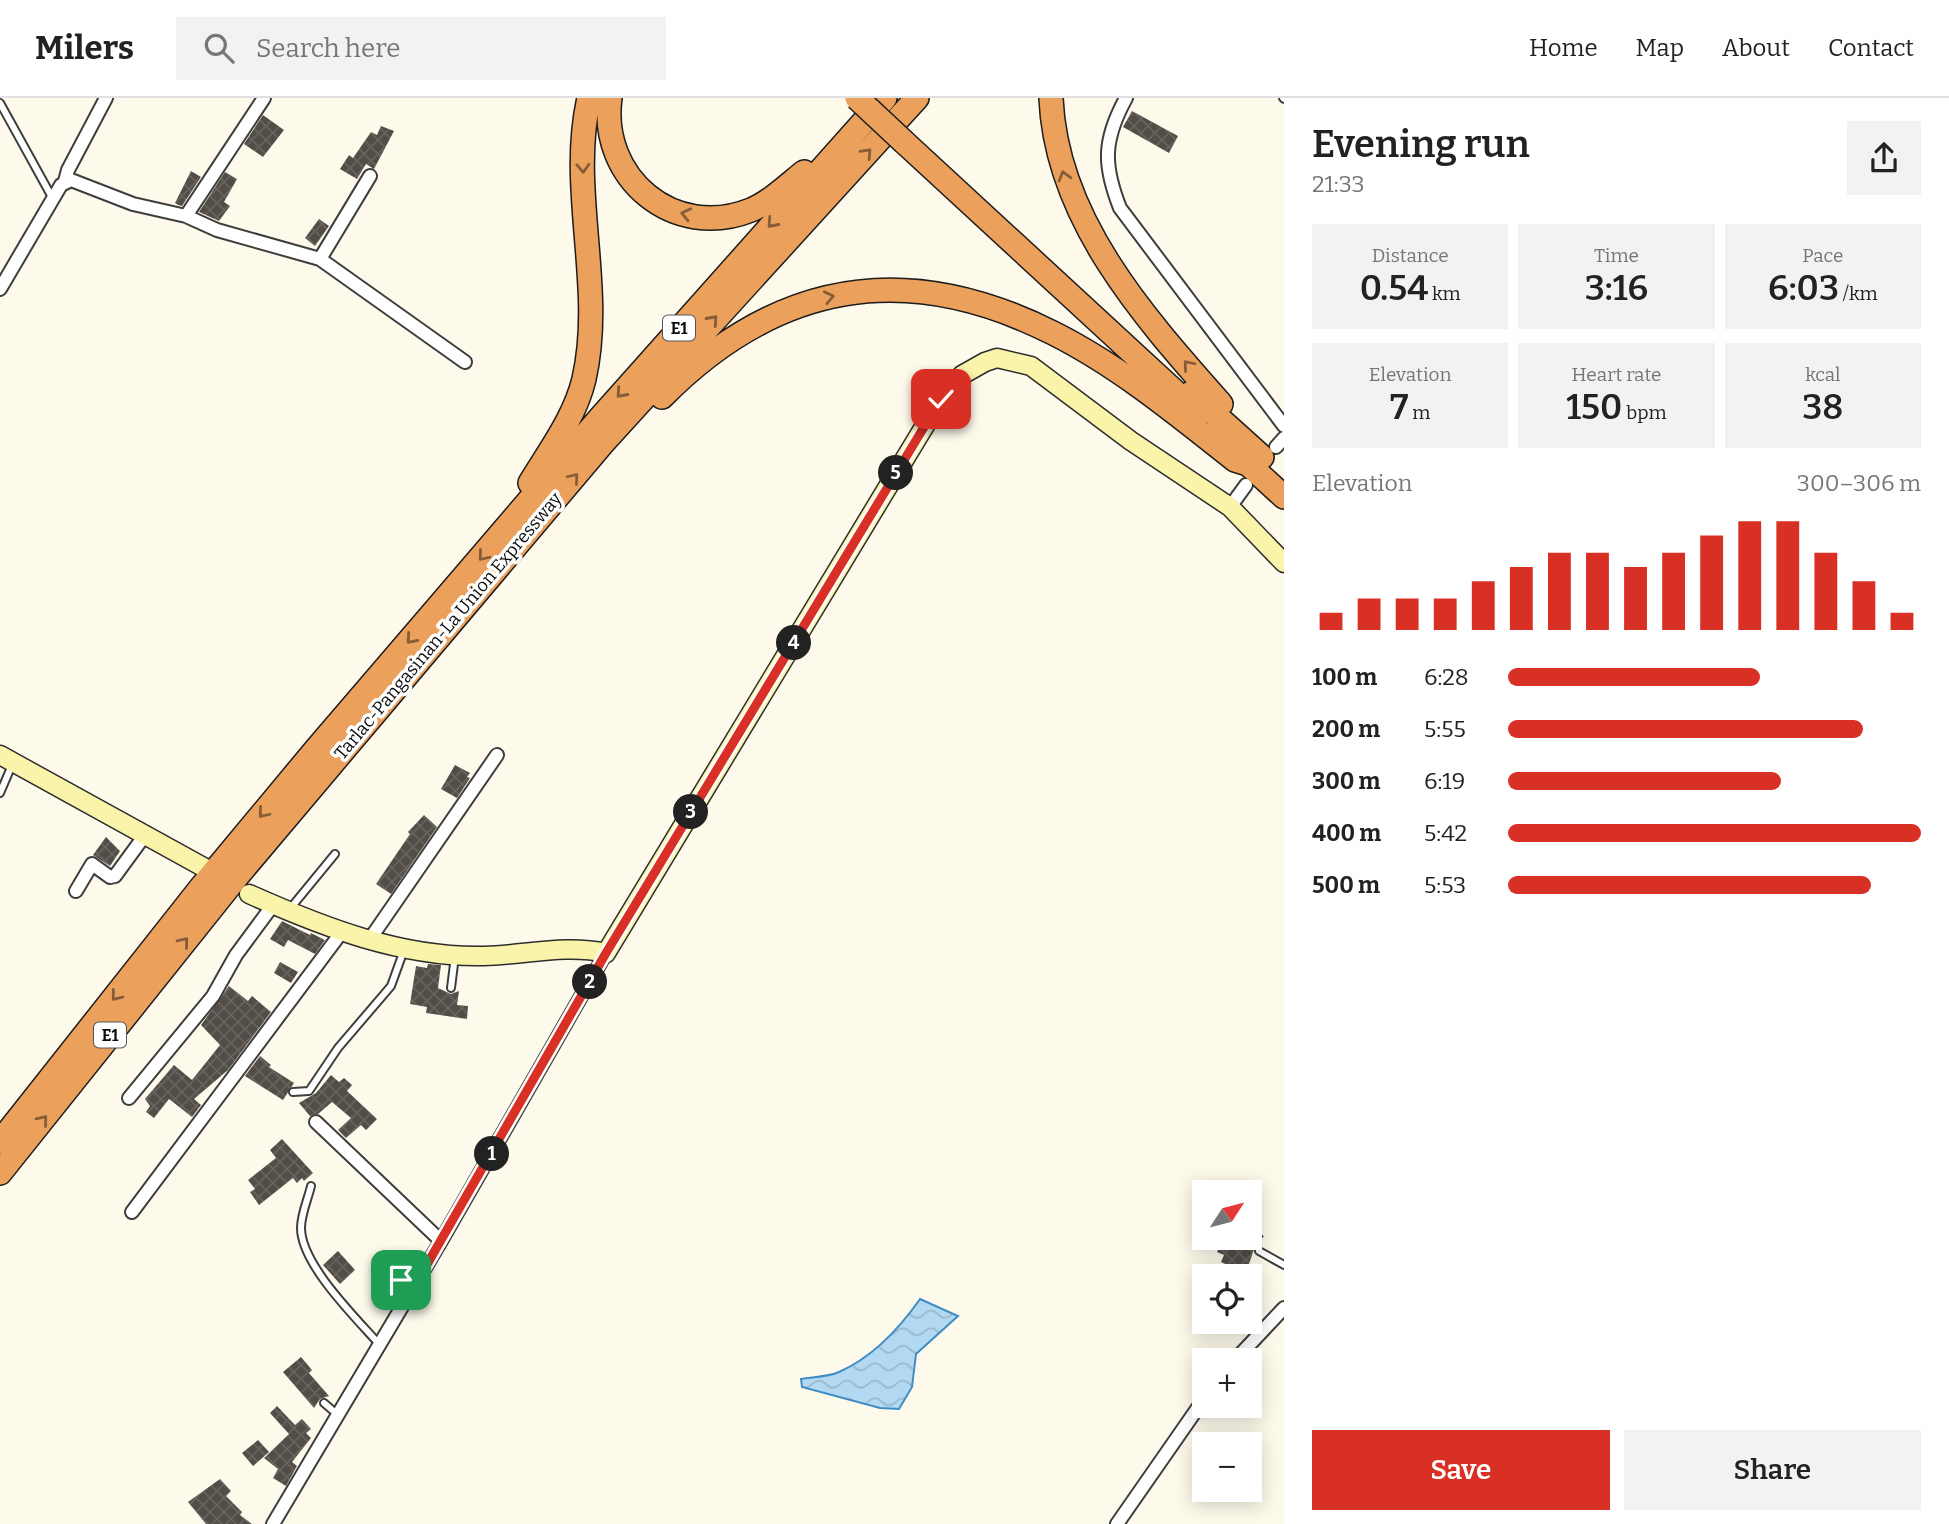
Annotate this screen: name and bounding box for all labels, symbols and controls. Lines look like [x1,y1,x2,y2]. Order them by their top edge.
search box [176,17,666,80]
text: Milers [35,28,134,68]
icon: search [200,29,238,67]
text: Search here [256,33,400,64]
text: Home [1529,34,1598,62]
text: Map [1636,34,1684,62]
text: About [1722,34,1790,62]
text: Contact [1828,34,1914,62]
text: Evening run [1312,121,1530,167]
button: share [1847,121,1921,195]
one-way arrow [859,148,871,161]
one-way arrow [576,162,591,173]
one-way arrow [1058,170,1073,182]
text: 21:33 [1312,170,1365,198]
one-way arrow [680,208,692,222]
one-way arrow [768,215,780,228]
text: Distance [1372,244,1449,267]
text: Time [1594,244,1639,267]
text: Pace [1802,244,1843,267]
text: 0.54 [1360,267,1428,309]
text: 3:16 [1585,267,1648,309]
text: 6:03 [1768,267,1839,309]
text: km [1428,282,1461,305]
text: /km [1839,282,1878,305]
one-way arrow [823,290,835,305]
one-way arrow [705,315,717,328]
road number: E1 [663,316,695,340]
one-way arrow [1184,360,1196,373]
text: Elevation [1369,363,1452,386]
text: Heart rate [1572,363,1661,386]
text: kcal [1805,363,1841,386]
pin [911,369,971,429]
icon: check [922,380,960,418]
one-way arrow [617,385,629,398]
text: 7 [1390,386,1408,428]
text: 150 [1566,386,1622,428]
text: 38 [1802,386,1843,428]
text: m [1408,401,1430,424]
text: bpm [1622,401,1667,424]
pin: 5 [878,456,914,490]
text: 5 [890,461,901,484]
text: Elevation [1312,469,1412,497]
text: 300–306 m [1797,469,1921,497]
one-way arrow [566,473,578,486]
street label: Tarlac-Pangasinan-La Union Expressway [330,488,567,764]
one-way arrow [479,547,491,560]
pin: 4 [776,626,812,660]
one-way arrow [407,631,419,644]
text: 4 [788,631,799,654]
text: 100 m [1312,663,1377,691]
text: 6:28 [1424,663,1469,691]
text: 200 m [1312,715,1380,743]
text: 5:55 [1424,715,1466,743]
text: 300 m [1312,767,1381,795]
text: 6:19 [1424,767,1465,795]
pin: 3 [674,794,708,830]
text: 3 [685,800,696,823]
one-way arrow [259,804,271,817]
text: 400 m [1312,819,1381,847]
text: 5:42 [1424,819,1467,847]
text: 500 m [1312,871,1380,899]
text: 5:53 [1424,871,1466,899]
one-way arrow [176,938,189,950]
pin: 2 [572,964,608,1000]
text: 2 [584,970,595,993]
one-way arrow [111,988,124,1001]
road number: E1 [94,1023,126,1048]
one-way arrow [34,1115,47,1128]
pin: 1 [475,1136,510,1172]
text: 1 [487,1142,496,1165]
north arrow [1192,1180,1262,1250]
map controls [1192,1180,1262,1502]
pin [371,1250,431,1310]
icon: arrive [382,1261,420,1299]
button: locate [1192,1264,1262,1334]
button: + [1192,1348,1262,1418]
button: Save [1312,1430,1610,1510]
button: Share [1624,1430,1921,1510]
button: − [1192,1432,1262,1502]

